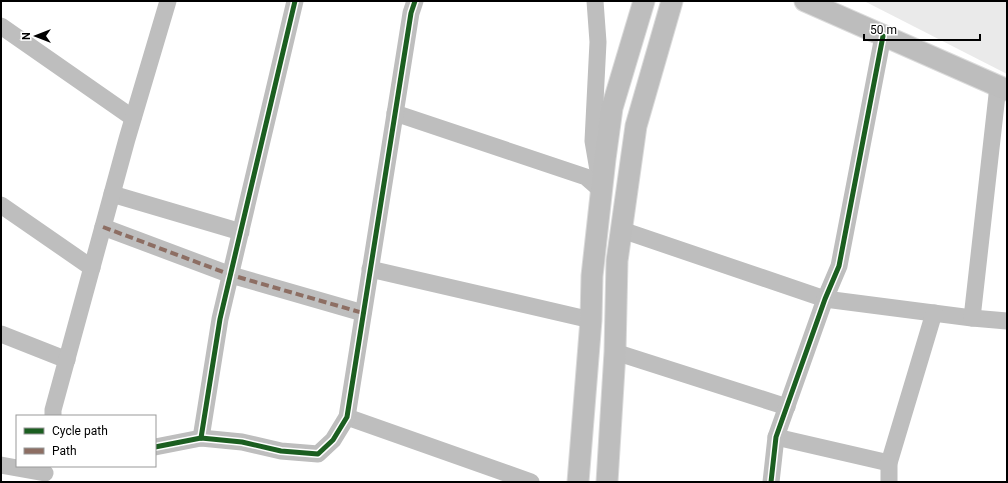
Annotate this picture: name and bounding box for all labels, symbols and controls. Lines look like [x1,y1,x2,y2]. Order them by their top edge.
north arrow [16,16,56,56]
scale bar [864,16,980,42]
text: 50 m [870,23,897,37]
text: N [20,32,33,40]
legend [16,415,156,467]
text: Cycle path [52,424,108,438]
text: Path [52,444,77,458]

